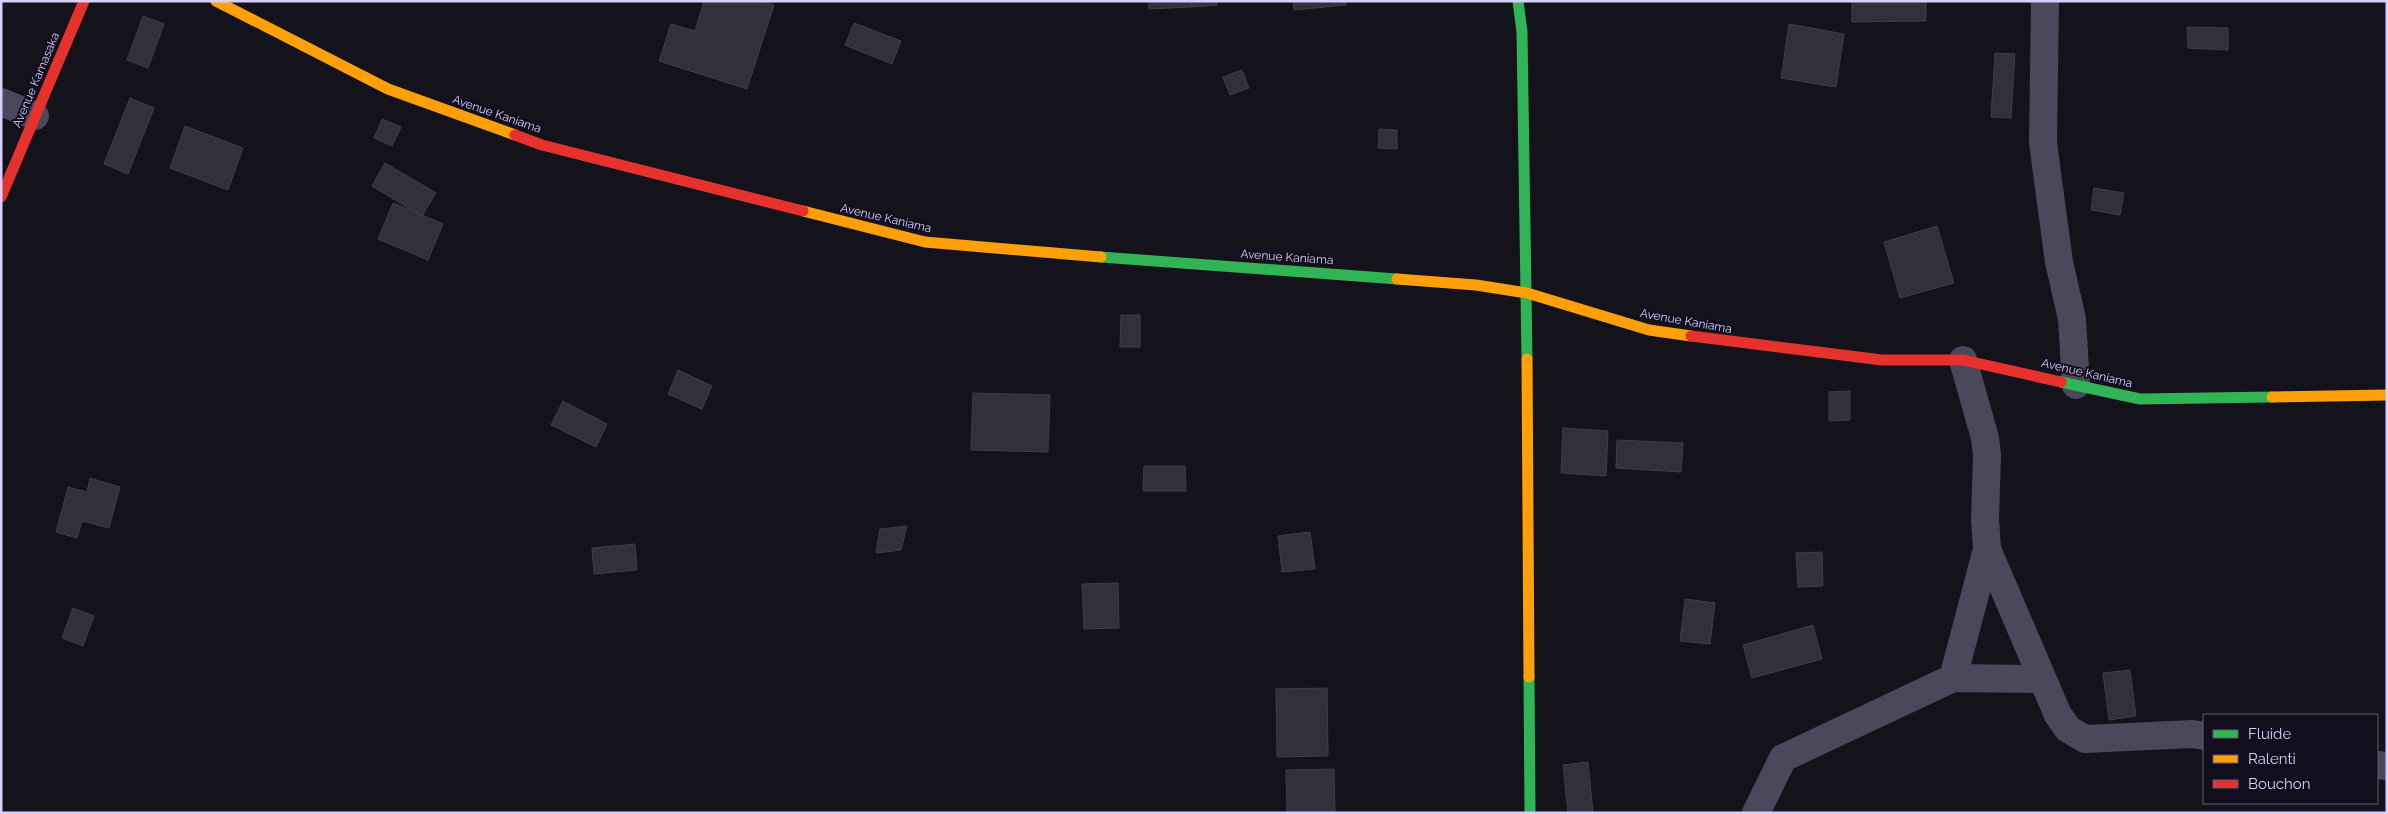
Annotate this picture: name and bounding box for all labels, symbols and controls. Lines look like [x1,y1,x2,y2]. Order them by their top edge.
street label: Avenue Kamasaka [10,30,62,130]
street label: Avenue Kaniama [451,92,543,136]
street label: Avenue Kaniama [839,201,933,235]
street label: Avenue Kaniama [1240,247,1334,267]
street label: Avenue Kaniama [1639,306,1733,336]
street label: Avenue Kaniama [2040,356,2134,390]
legend [2203,714,2378,804]
text: Fluide [2248,725,2291,743]
text: Ralenti [2248,750,2296,768]
text: Bouchon [2248,775,2310,793]

